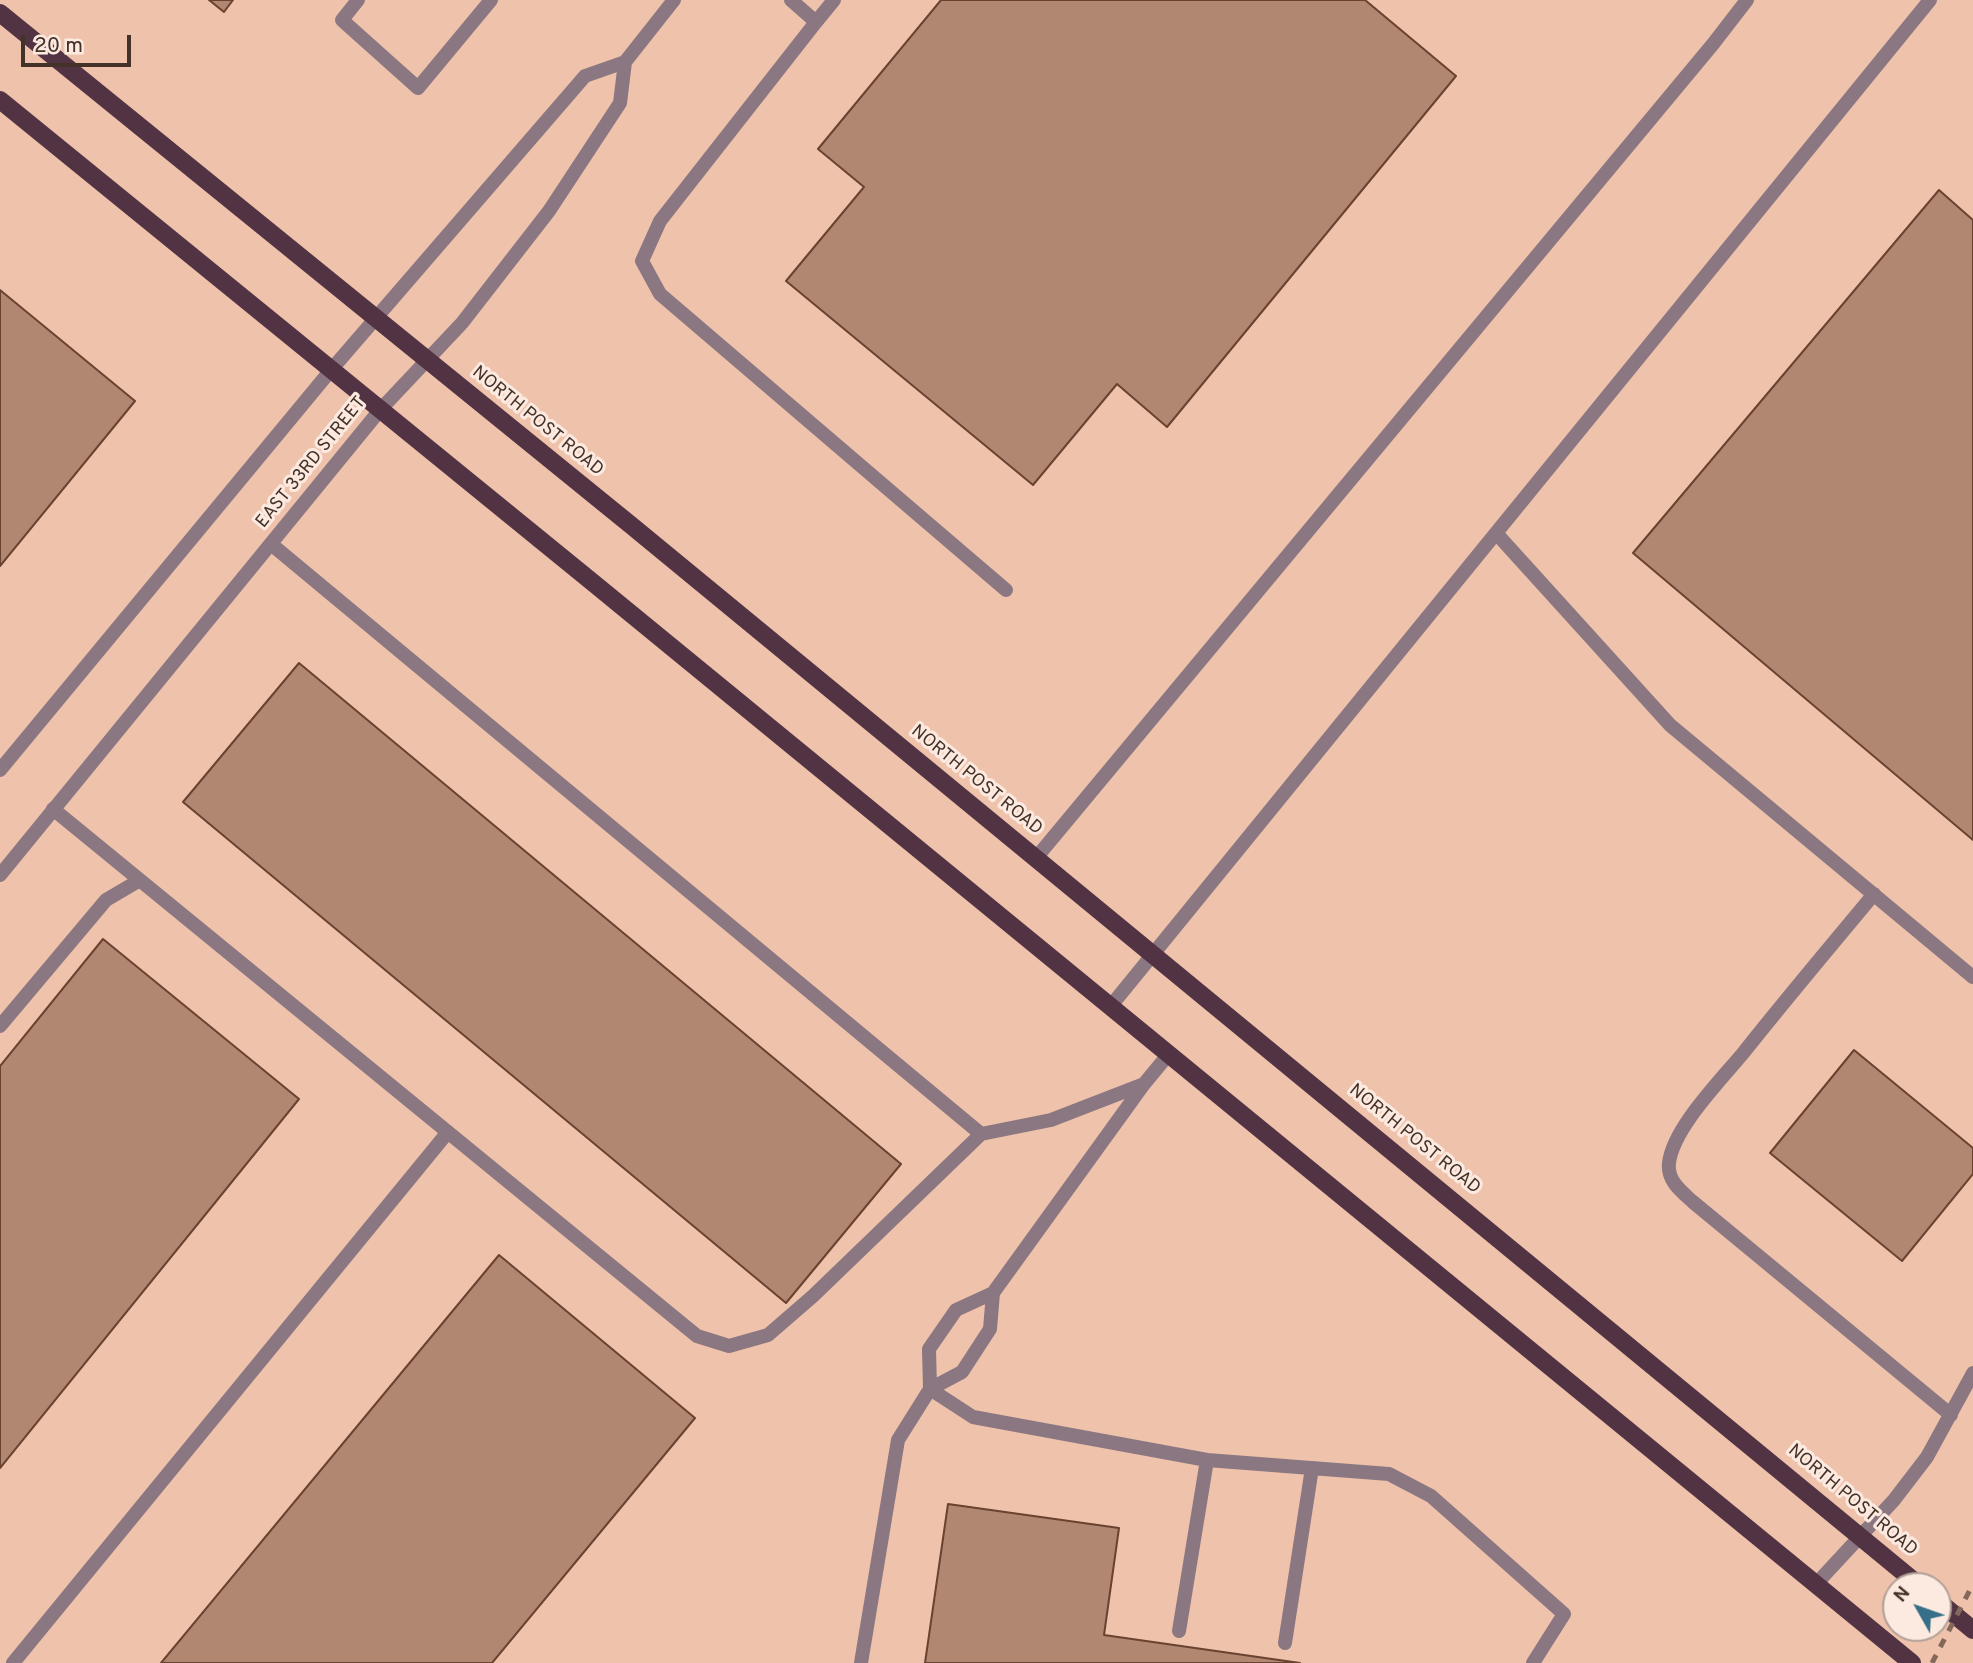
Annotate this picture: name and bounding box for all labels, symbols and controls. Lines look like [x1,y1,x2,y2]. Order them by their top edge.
scale bar [24,21,135,65]
text: 20 m [34,33,83,60]
street label: NORTH POST ROAD [467,362,607,482]
street label: EAST 33RD STREET [252,393,372,533]
street label: NORTH POST ROAD [906,721,1046,841]
street label: NORTH POST ROAD [1344,1080,1484,1200]
street label: NORTH POST ROAD [1783,1440,1921,1562]
north arrow [1882,1572,1952,1642]
text: N [1889,1582,1916,1608]

